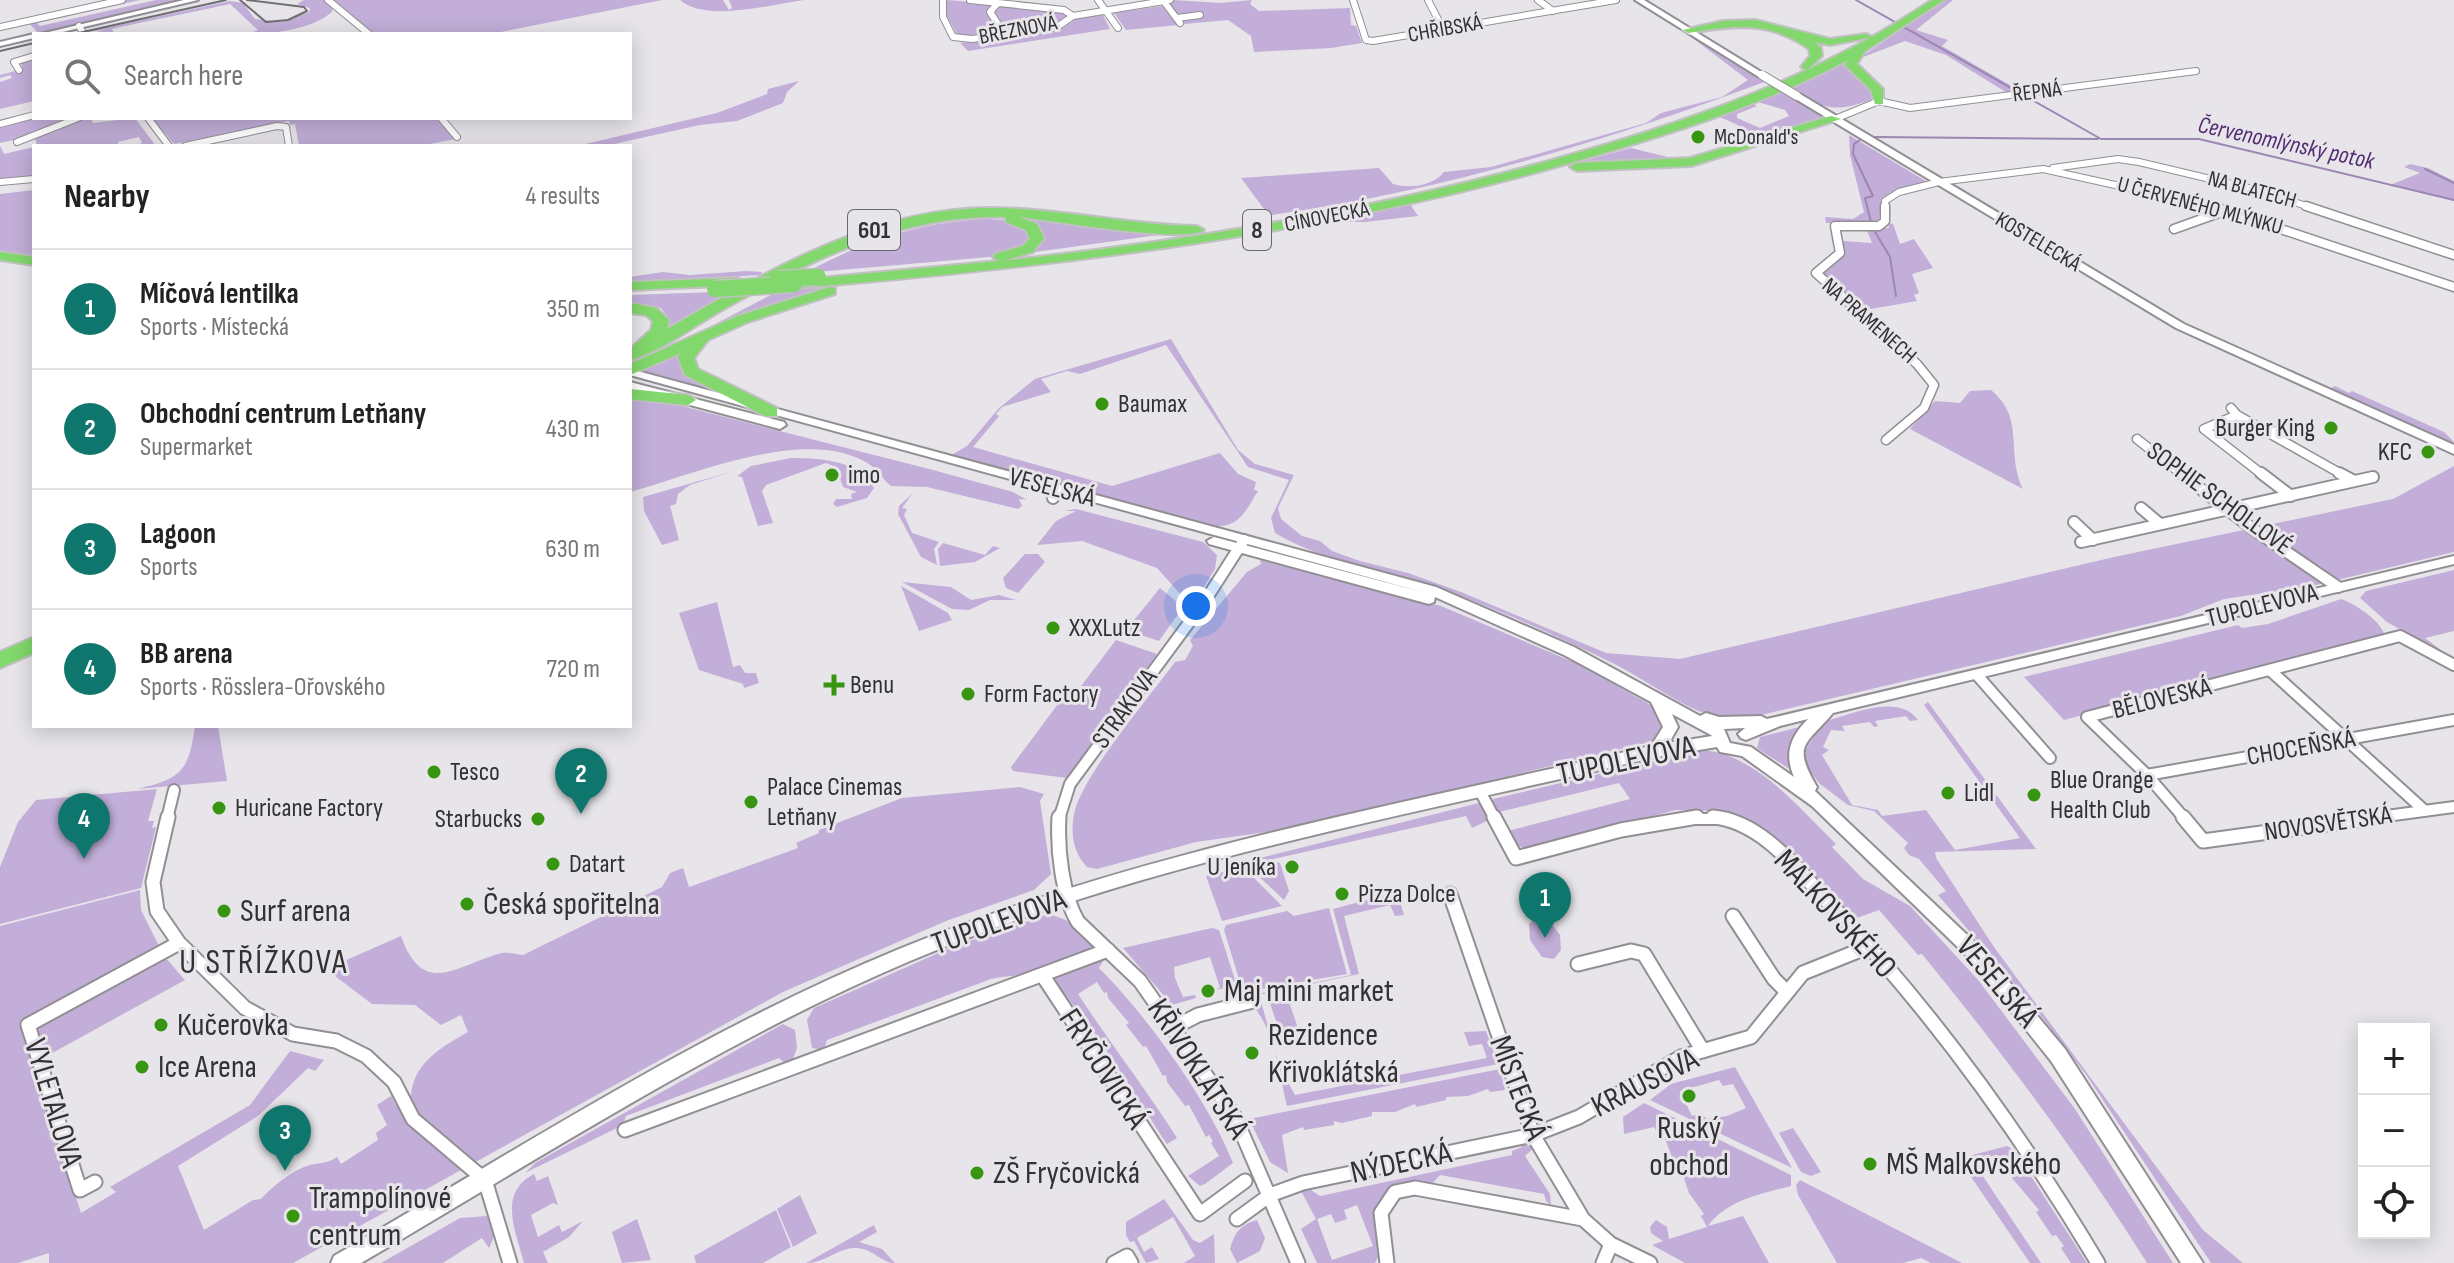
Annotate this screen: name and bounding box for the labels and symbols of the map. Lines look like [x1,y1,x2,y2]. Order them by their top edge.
street label: BŘEZNOVÁ [977,9,1060,51]
street label: CHŘIBSKÁ [1406,9,1485,49]
street label: ŘEPNÁ [2011,76,2064,108]
water label: Červenomlýnský potok [2195,110,2378,176]
place label: McDonald's [1714,124,1798,151]
marker: McDonald's [1689,128,1707,146]
street label: NA BLATECH [2205,165,2299,215]
street label: U ČERVENÉHO MLÝNKU [2114,171,2286,241]
street label: CÍNOVECKÁ [1282,195,1372,238]
street label: KOSTELECKÁ [1990,206,2086,278]
road number: 601 [848,210,900,250]
road number: 8 [1243,210,1271,250]
street label: NA PRAMENECH [1816,272,1922,370]
place label: Baumax [1118,389,1187,420]
marker: Baumax [1093,395,1111,413]
place label: Burger King [2215,413,2315,444]
marker: Burger King [2322,419,2340,437]
street label: SOPHIE SCHOLLOVÉ [2140,436,2298,562]
place label: KFC [2378,437,2412,468]
marker: KFC [2419,443,2437,461]
place label: imo [848,460,880,491]
street label: VESELSKÁ [1006,462,1099,515]
marker: imo [823,466,841,484]
street label: TUPOLEVOVA [2203,577,2322,635]
your location [1176,586,1216,626]
place label: XXXLutz [1068,613,1140,644]
marker: XXXLutz [1044,619,1062,637]
street label: STRAKOVA [1086,663,1165,755]
place label: Benu [850,670,894,701]
street label: BĚLOVESKÁ [2109,672,2215,726]
marker: Benu [825,676,843,694]
place label: Form Factory [984,679,1098,710]
marker: Form Factory [959,685,977,703]
street label: CHOCEŇSKÁ [2244,723,2358,773]
street label: TUPOLEVOVA [1553,727,1699,795]
pin: 2 [555,748,607,814]
place label: Tesco [450,757,500,788]
marker: Tesco [425,763,443,781]
place label: Blue Orange Health Club [2050,765,2154,826]
place label: Palace Cinemas Letňany [767,772,902,833]
place label: Lidl [1964,778,1994,809]
marker: Lidl [1939,784,1957,802]
marker: Blue Orange Health Club [2025,786,2043,804]
pin: 4 [58,793,110,859]
place label: Huricane Factory [235,793,383,824]
marker: Palace Cinemas Letňany [742,793,760,811]
marker: Huricane Factory [210,799,228,817]
street label: NOVOSVĚTSKÁ [2262,800,2394,848]
place label: Starbucks [435,804,522,835]
marker: Starbucks [529,810,547,828]
street label: MALKOVSKÉHO [1766,842,1904,986]
place label: Datart [569,849,625,880]
place label: U Jeníka [1207,852,1276,883]
marker: Datart [544,855,562,873]
marker: U Jeníka [1283,858,1301,876]
pin: 1 [1519,872,1571,938]
place label: Pizza Dolce [1358,879,1456,910]
street label: TUPOLEVOVA [927,880,1072,964]
place label: Česká spořitelna [483,885,660,924]
marker: Pizza Dolce [1333,885,1351,903]
place label: Surf arena [240,892,351,931]
marker: Česká spořitelna [458,895,476,913]
marker: Surf arena [215,902,233,920]
street label: VESELSKÁ [1947,928,2047,1036]
district label: U STŘÍŽKOVA [179,942,349,983]
place label: Maj mini market [1224,972,1394,1011]
marker: Maj mini market [1199,982,1217,1000]
street label: KŘIVOKLÁTSKÁ [1138,992,1258,1147]
street label: FRYČOVICKÁ [1050,1002,1156,1137]
place label: Kučerovka [177,1006,289,1045]
marker: Kučerovka [152,1016,170,1034]
place label: Rezidence Křivoklátská [1268,1016,1399,1092]
street label: MÍSTECKÁ [1480,1030,1556,1146]
street label: VYLETALOVA [15,1034,91,1172]
street label: KRAUSOVA [1585,1039,1705,1126]
marker: Rezidence Křivoklátská [1243,1044,1261,1062]
place label: Ice Arena [158,1048,257,1087]
marker: Ice Arena [133,1058,151,1076]
marker: Ruský obchod [1680,1087,1698,1105]
pin: 3 [259,1105,311,1171]
place label: Ruský obchod [1649,1109,1729,1185]
street label: NÝDECKÁ [1347,1133,1455,1193]
place label: MŠ Malkovského [1886,1145,2061,1184]
place label: ZŠ Fryčovická [993,1154,1140,1193]
marker: MŠ Malkovského [1861,1155,1879,1173]
marker: ZŠ Fryčovická [968,1164,986,1182]
place label: Trampolínové centrum [309,1179,451,1255]
marker: Trampolínové centrum [284,1207,302,1225]

